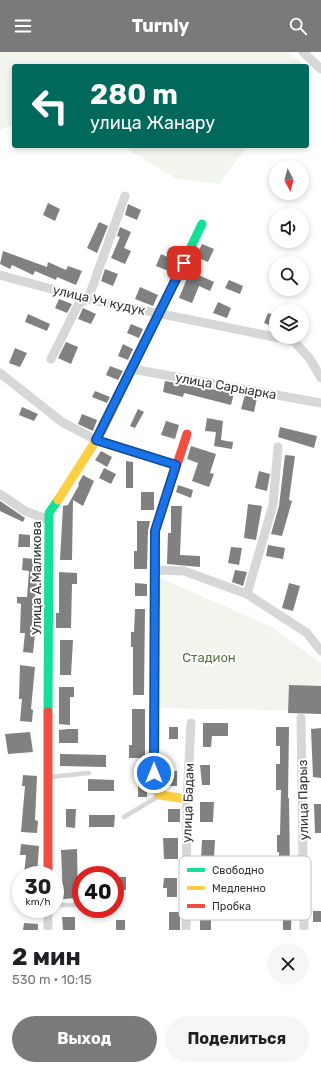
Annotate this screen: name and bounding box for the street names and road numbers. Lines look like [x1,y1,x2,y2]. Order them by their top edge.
street label: улица Уч кудук [51,282,147,318]
street label: улица Сарыарка [174,370,278,402]
street label: Улица А.Маликова [29,521,44,635]
street label: улица Парыз [295,759,311,840]
street label: улица Бадам [179,763,197,843]

